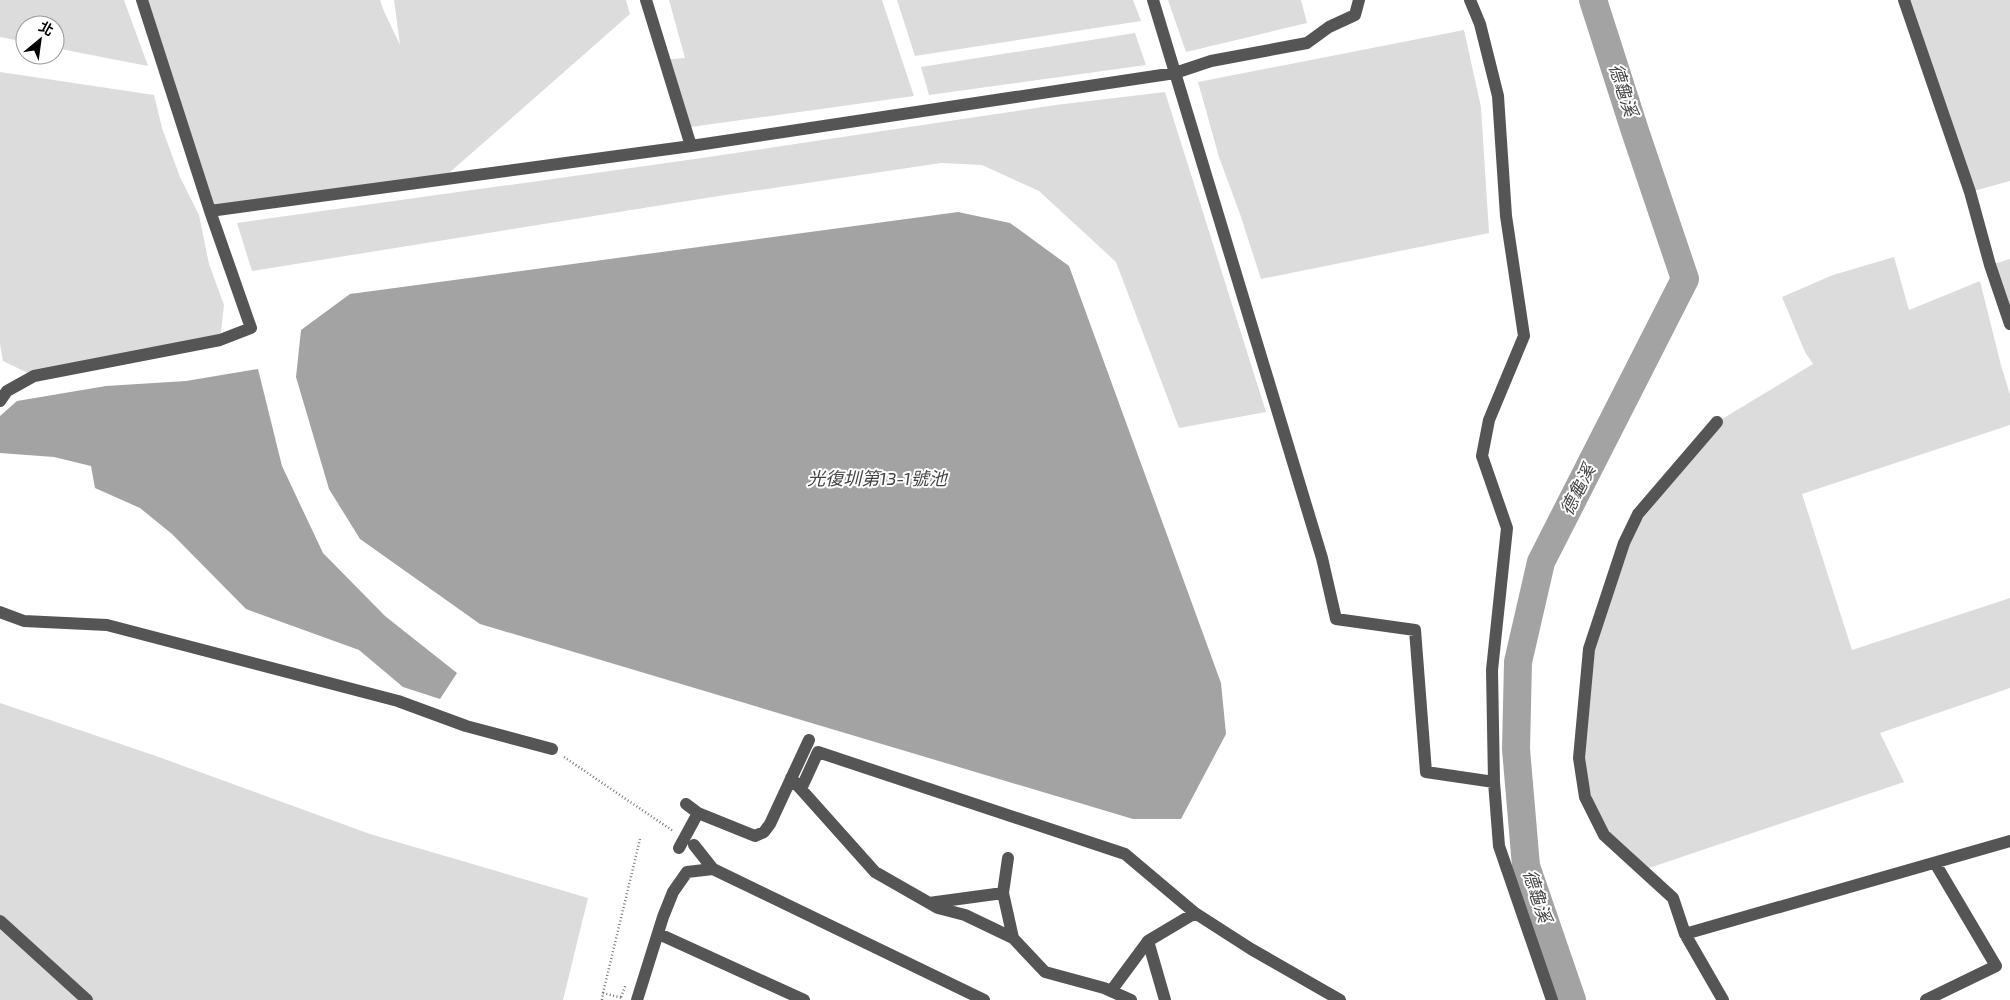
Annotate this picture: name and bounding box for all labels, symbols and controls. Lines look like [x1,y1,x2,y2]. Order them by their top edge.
north arrow [15,15,65,65]
text: 北 [36,17,57,39]
water label: 德龜溪 [1605,61,1644,122]
water label: 德龜溪 [1555,458,1601,519]
water label: 光復圳第13-1號池 [807,467,949,489]
water label: 德龜溪 [1519,867,1558,928]

